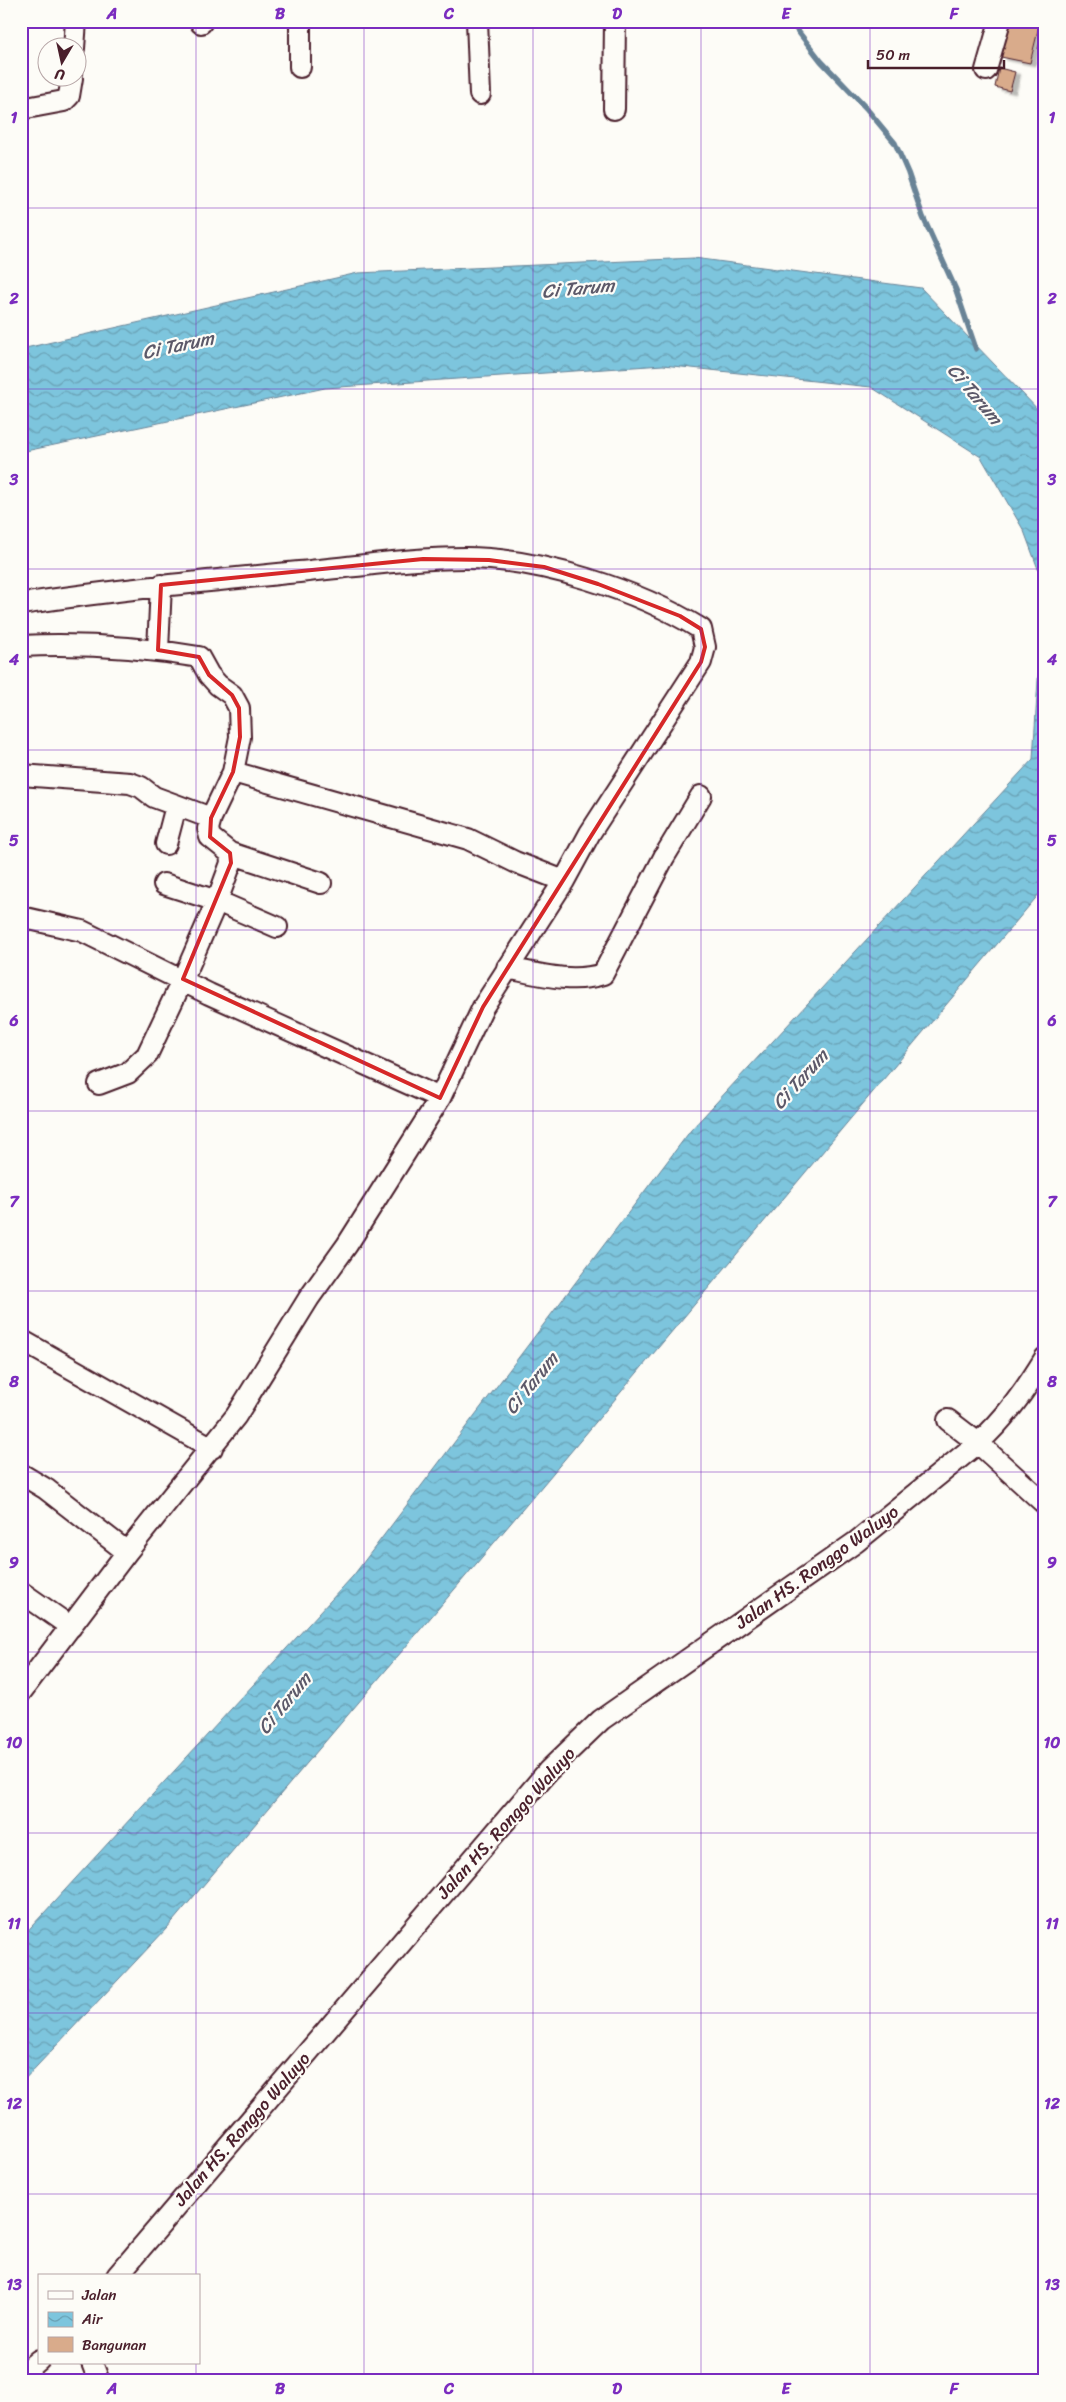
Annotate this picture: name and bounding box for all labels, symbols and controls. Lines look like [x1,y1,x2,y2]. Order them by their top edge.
text: A [106,0,117,28]
text: B [275,0,286,28]
text: C [443,0,455,28]
text: D [612,0,622,28]
text: E [782,0,792,28]
text: F [949,0,960,28]
north arrow [38,38,88,88]
scale bar [868,38,1005,70]
text: 50 m [876,42,911,68]
text: U [53,61,67,87]
text: 1 [11,103,18,132]
text: 1 [1049,103,1056,132]
water label: Ci Tarum [540,268,617,308]
text: 2 [8,284,19,313]
text: 2 [1046,284,1057,313]
water label: Ci Tarum [139,321,218,369]
water label: Ci Tarum [939,356,1012,433]
text: 3 [9,465,19,494]
text: 3 [1047,465,1057,494]
text: 4 [8,645,19,674]
text: 4 [1046,645,1057,674]
text: 5 [9,826,19,855]
text: 5 [1047,826,1057,855]
text: 6 [8,1006,19,1035]
text: 6 [1046,1006,1057,1035]
water label: Ci Tarum [763,1040,837,1117]
text: 7 [9,1187,20,1216]
text: 7 [1047,1187,1058,1216]
water label: Ci Tarum [495,1343,568,1422]
text: 8 [8,1367,19,1396]
text: 8 [1046,1367,1057,1396]
street label: Jalan HS. Ronggo Waluyo [727,1496,906,1638]
text: 9 [9,1548,19,1577]
text: 9 [1047,1548,1057,1577]
water label: Ci Tarum [248,1663,321,1742]
text: 10 [6,1728,22,1757]
text: 10 [1044,1728,1060,1757]
street label: Jalan HS. Ronggo Waluyo [428,1739,584,1907]
text: 11 [7,1909,21,1938]
text: 11 [1045,1909,1059,1938]
street label: Jalan HS. Ronggo Waluyo [165,2044,319,2214]
text: 12 [6,2089,23,2118]
text: 12 [1044,2089,1061,2118]
text: 13 [6,2270,22,2299]
text: 13 [1044,2270,1060,2299]
legend [38,2274,200,2364]
text: Jalan [81,2282,116,2308]
text: Air [81,2306,103,2332]
text: Bangunan [82,2332,146,2358]
text: A [106,2374,117,2402]
text: B [275,2374,286,2402]
text: C [443,2374,455,2402]
text: D [612,2374,622,2402]
text: E [782,2374,792,2402]
text: F [949,2374,960,2402]

